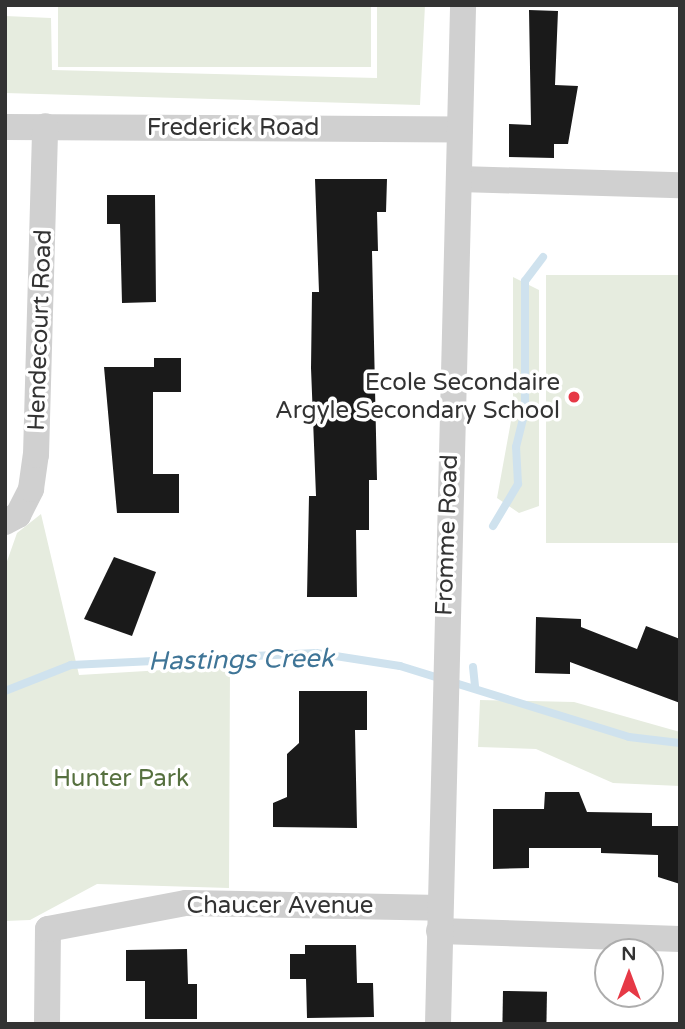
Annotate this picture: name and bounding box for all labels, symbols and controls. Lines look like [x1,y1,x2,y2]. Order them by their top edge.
street label: Frederick Road [147,114,319,142]
street label: Hendecourt Road [22,229,58,431]
place label: Ecole Secondaire Argyle Secondary School [275,369,560,425]
marker: Ecole Secondaire Argyle Secondary School [566,389,582,405]
street label: Fromme Road [430,454,464,616]
water label: Hastings Creek [148,643,334,677]
park label: Hunter Park [53,765,189,793]
street label: Chaucer Avenue [187,892,373,920]
north arrow [594,938,664,1008]
text: N [621,943,637,965]

